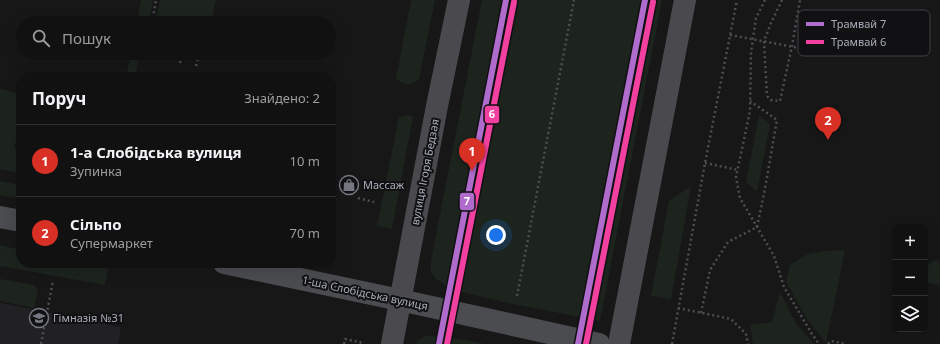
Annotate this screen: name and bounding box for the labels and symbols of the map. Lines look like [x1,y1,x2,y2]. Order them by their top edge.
legend [798,10,930,56]
text: Трамвай 7 [831,16,886,31]
text: Трамвай 6 [831,34,886,49]
line badge: 6 [484,105,500,124]
text: 6 [489,106,495,121]
pin: 2 [815,107,841,140]
street label: вулиця Ігоря Бедзая [407,118,442,226]
pin: 1 [459,138,485,171]
shop icon: Массаж [338,174,360,196]
place label: Массаж [363,177,405,192]
line badge: 7 [459,192,475,211]
text: 7 [464,193,470,208]
your location [486,225,506,245]
street label: 1-ша Слобідська вулиця [301,272,429,313]
school or university icon: Гімназія №31 [28,307,50,329]
place label: Гімназія №31 [53,310,124,325]

